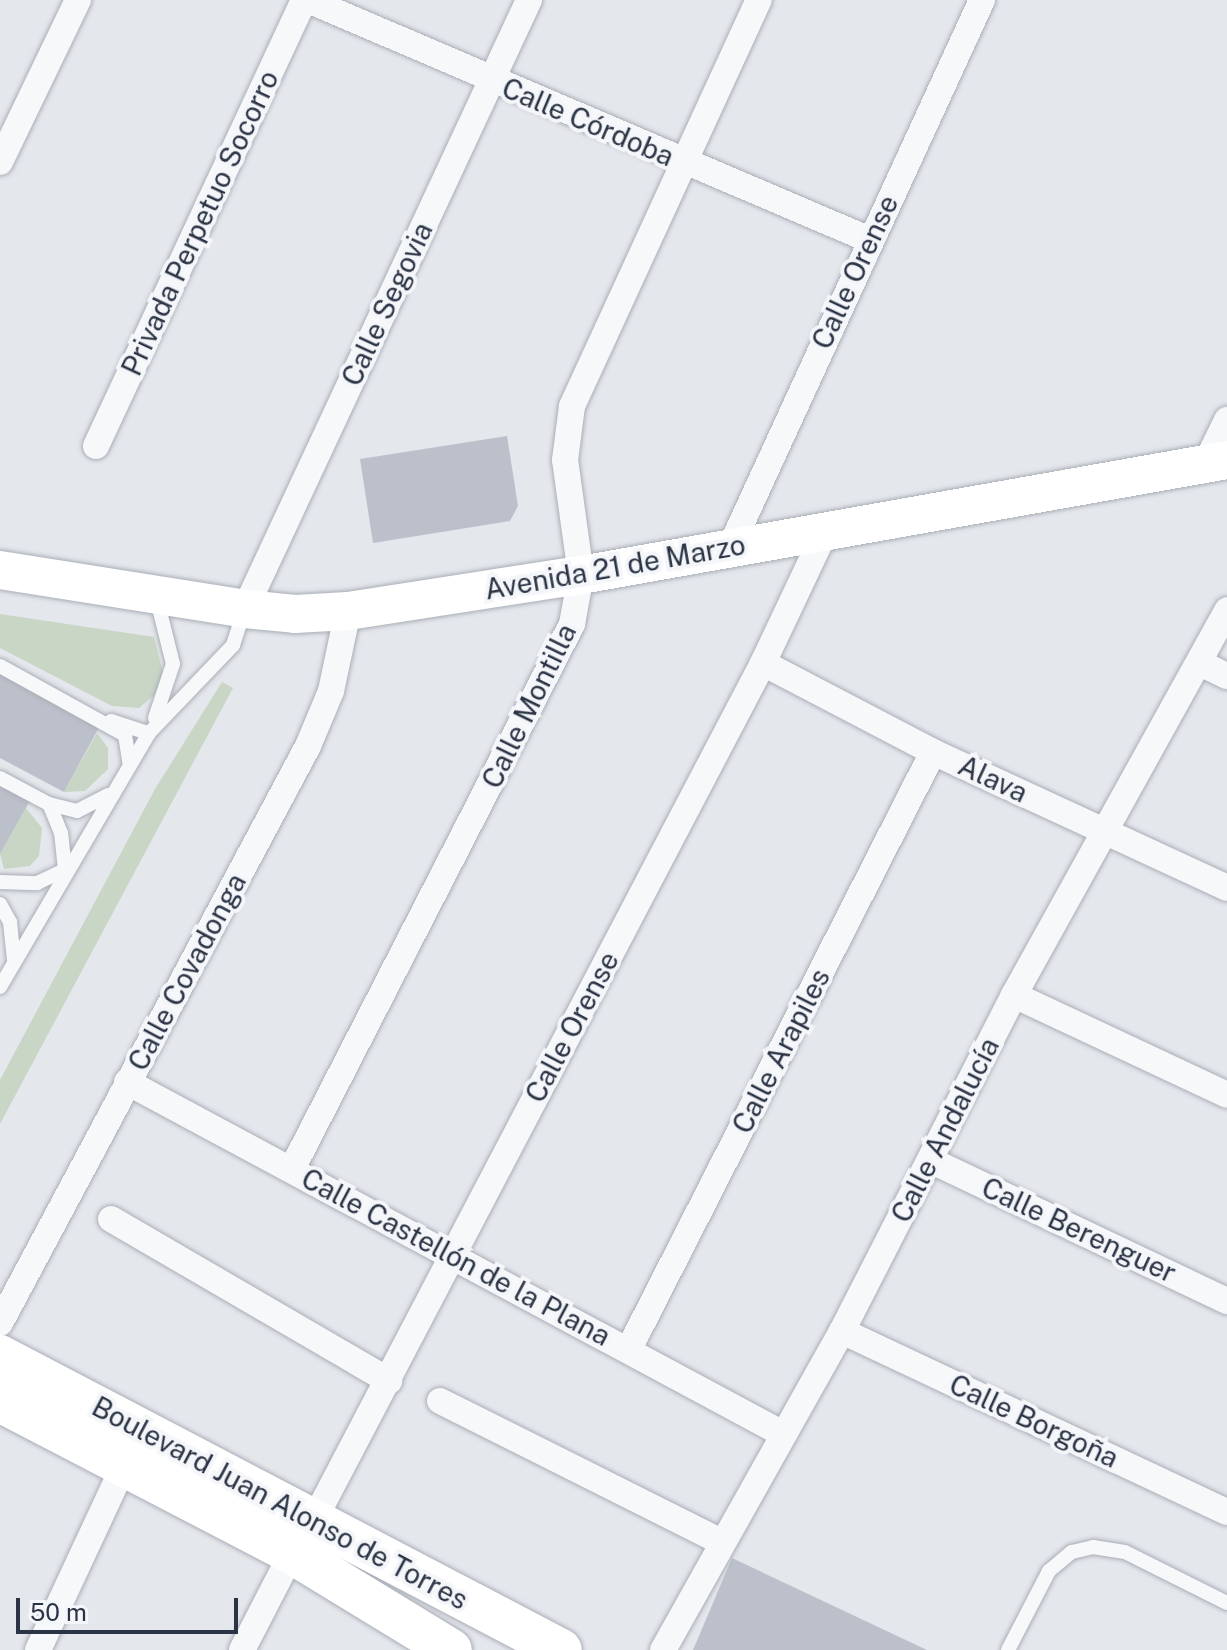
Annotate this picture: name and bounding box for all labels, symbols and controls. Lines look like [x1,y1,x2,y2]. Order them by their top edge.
street label: Privada Perpetuo Socorro [114,65,286,381]
street label: Calle Córdoba [497,71,679,173]
street label: Calle Orense [805,190,905,354]
street label: Calle Segovia [334,217,440,391]
street label: Avenida 21 de Marzo [482,527,748,607]
street label: Calle Montilla [475,618,583,794]
street label: Alava [953,748,1033,810]
street label: Calle Covadonga [121,868,253,1076]
street label: Calle Orense [518,946,626,1108]
street label: Calle Arapiles [725,963,837,1139]
street label: Calle Andalucía [884,1032,1006,1228]
street label: Calle Castellón de la Plana [296,1161,616,1353]
street label: Calle Berenguer [976,1170,1182,1290]
street label: Calle Borgoña [944,1367,1124,1475]
street label: Boulevard Juan Alonso de Torres [86,1389,474,1617]
scale bar [20,1582,242,1632]
text: 50 m [30,1598,87,1626]

